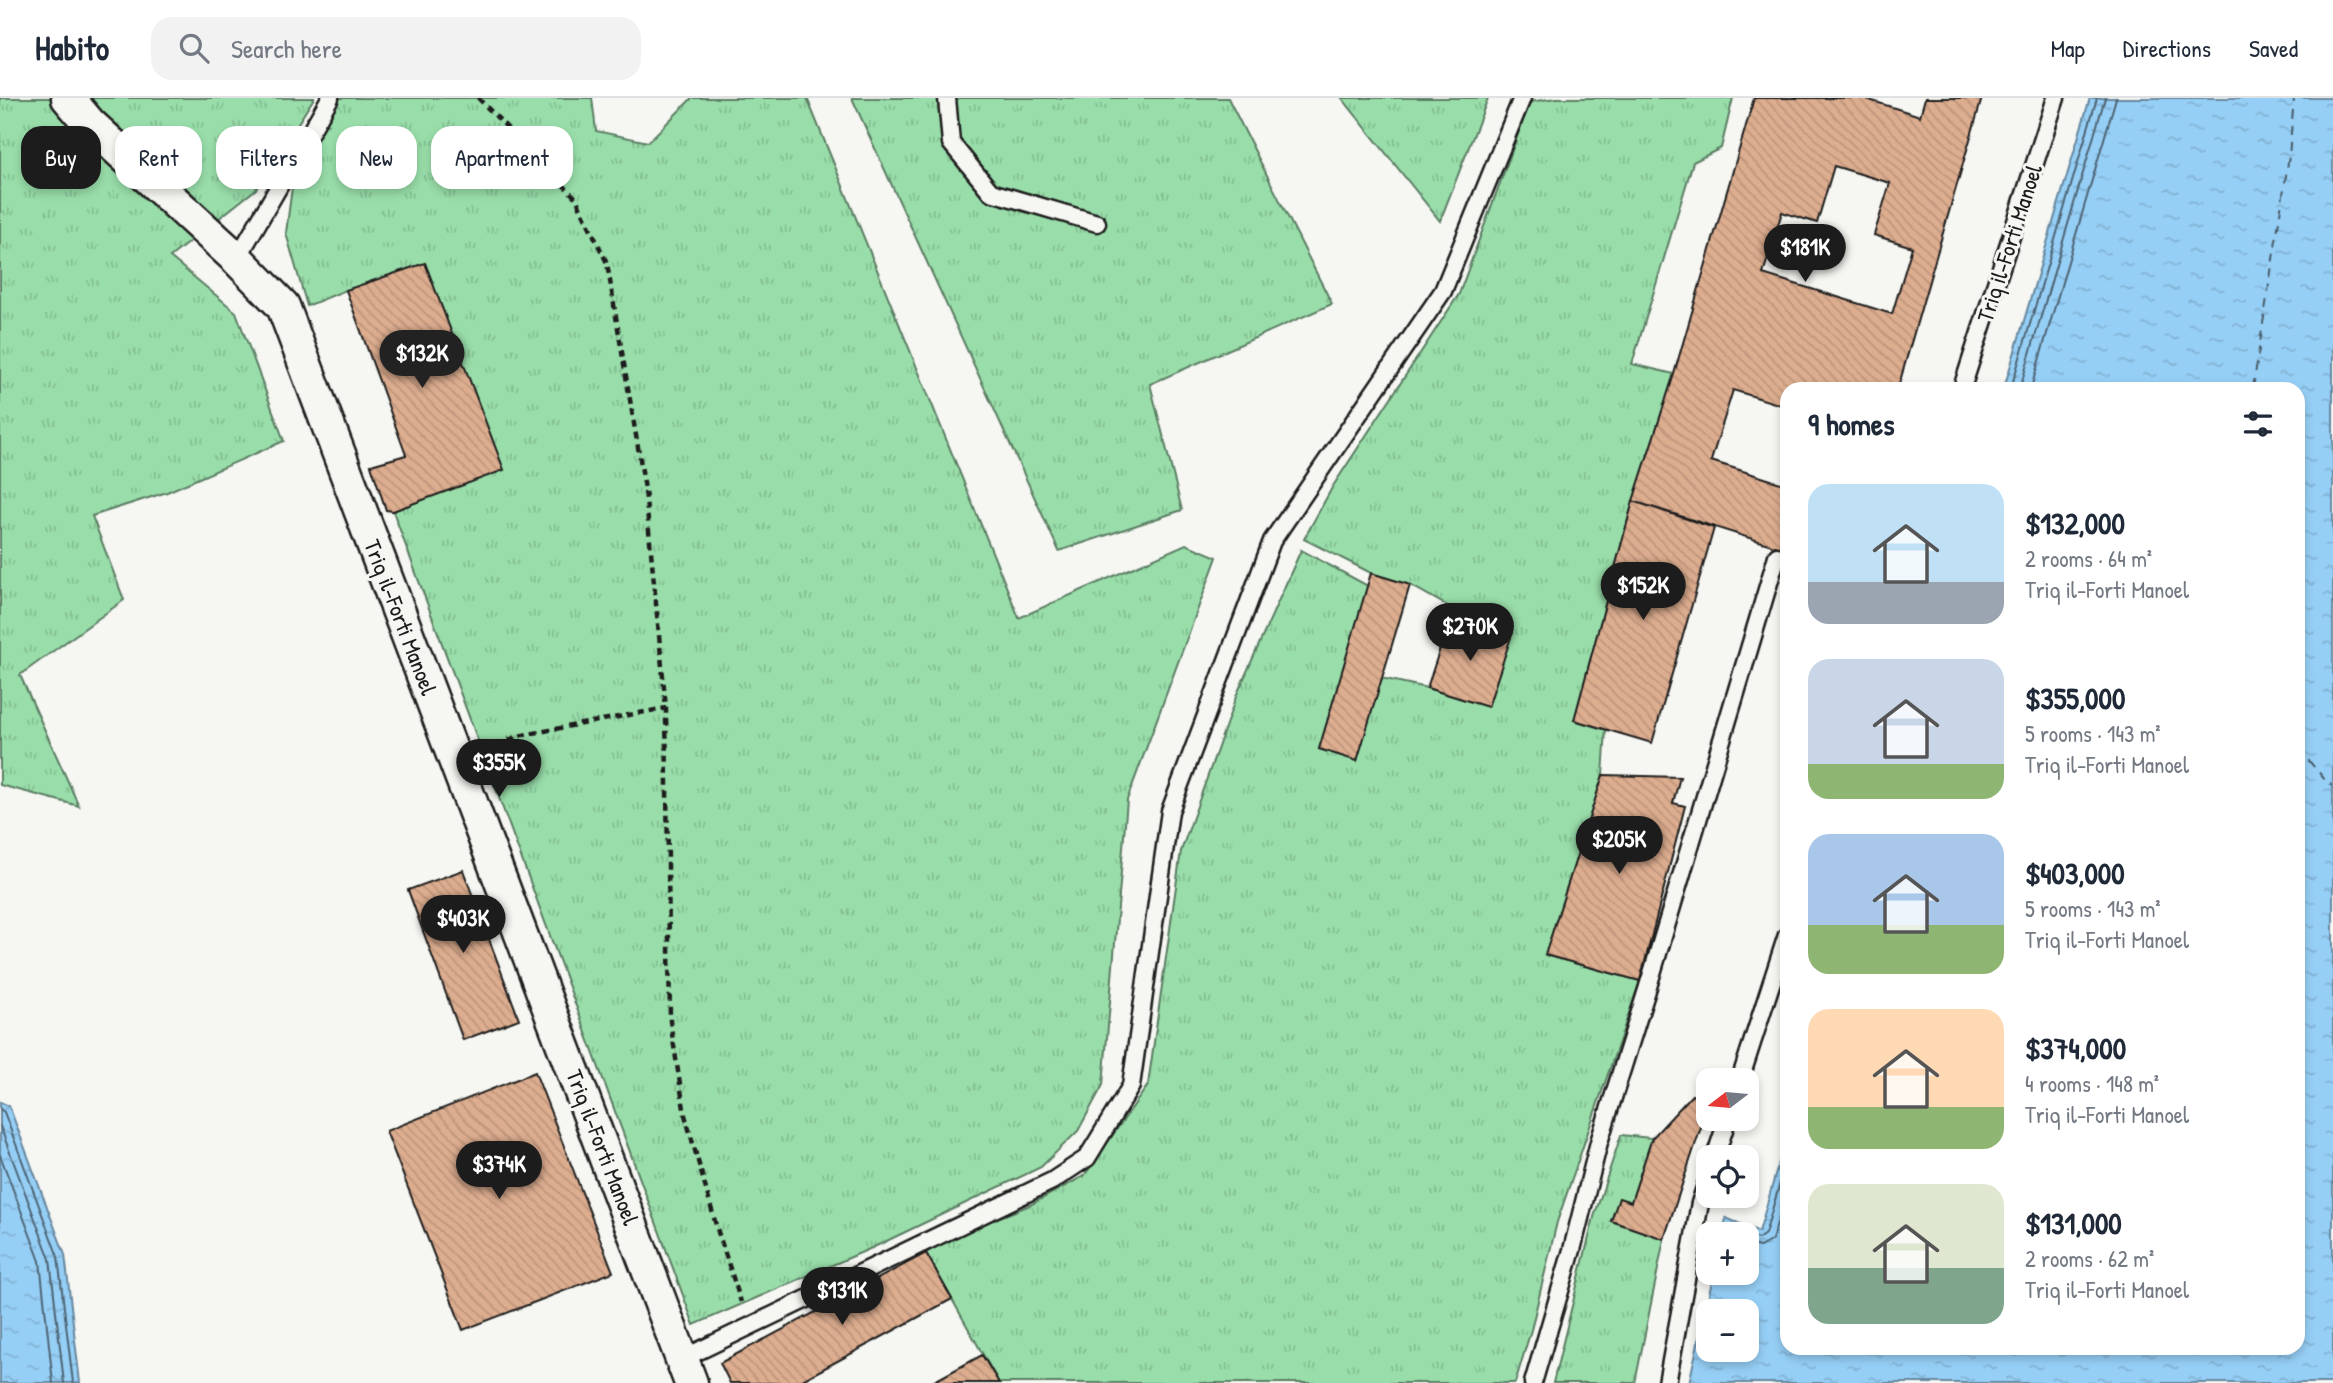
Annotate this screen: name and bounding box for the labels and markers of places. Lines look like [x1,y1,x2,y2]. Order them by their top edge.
pin: $181K [1756,225,1854,284]
pin: $132K [373,330,471,390]
pin: $152K [1594,562,1692,622]
pin: $270K [1421,603,1519,663]
pin: $355K [450,740,548,799]
pin: $205K [1570,816,1668,876]
pin: $403K [414,896,512,955]
pin: $374K [450,1142,548,1201]
pin: $131K [793,1268,891,1327]

